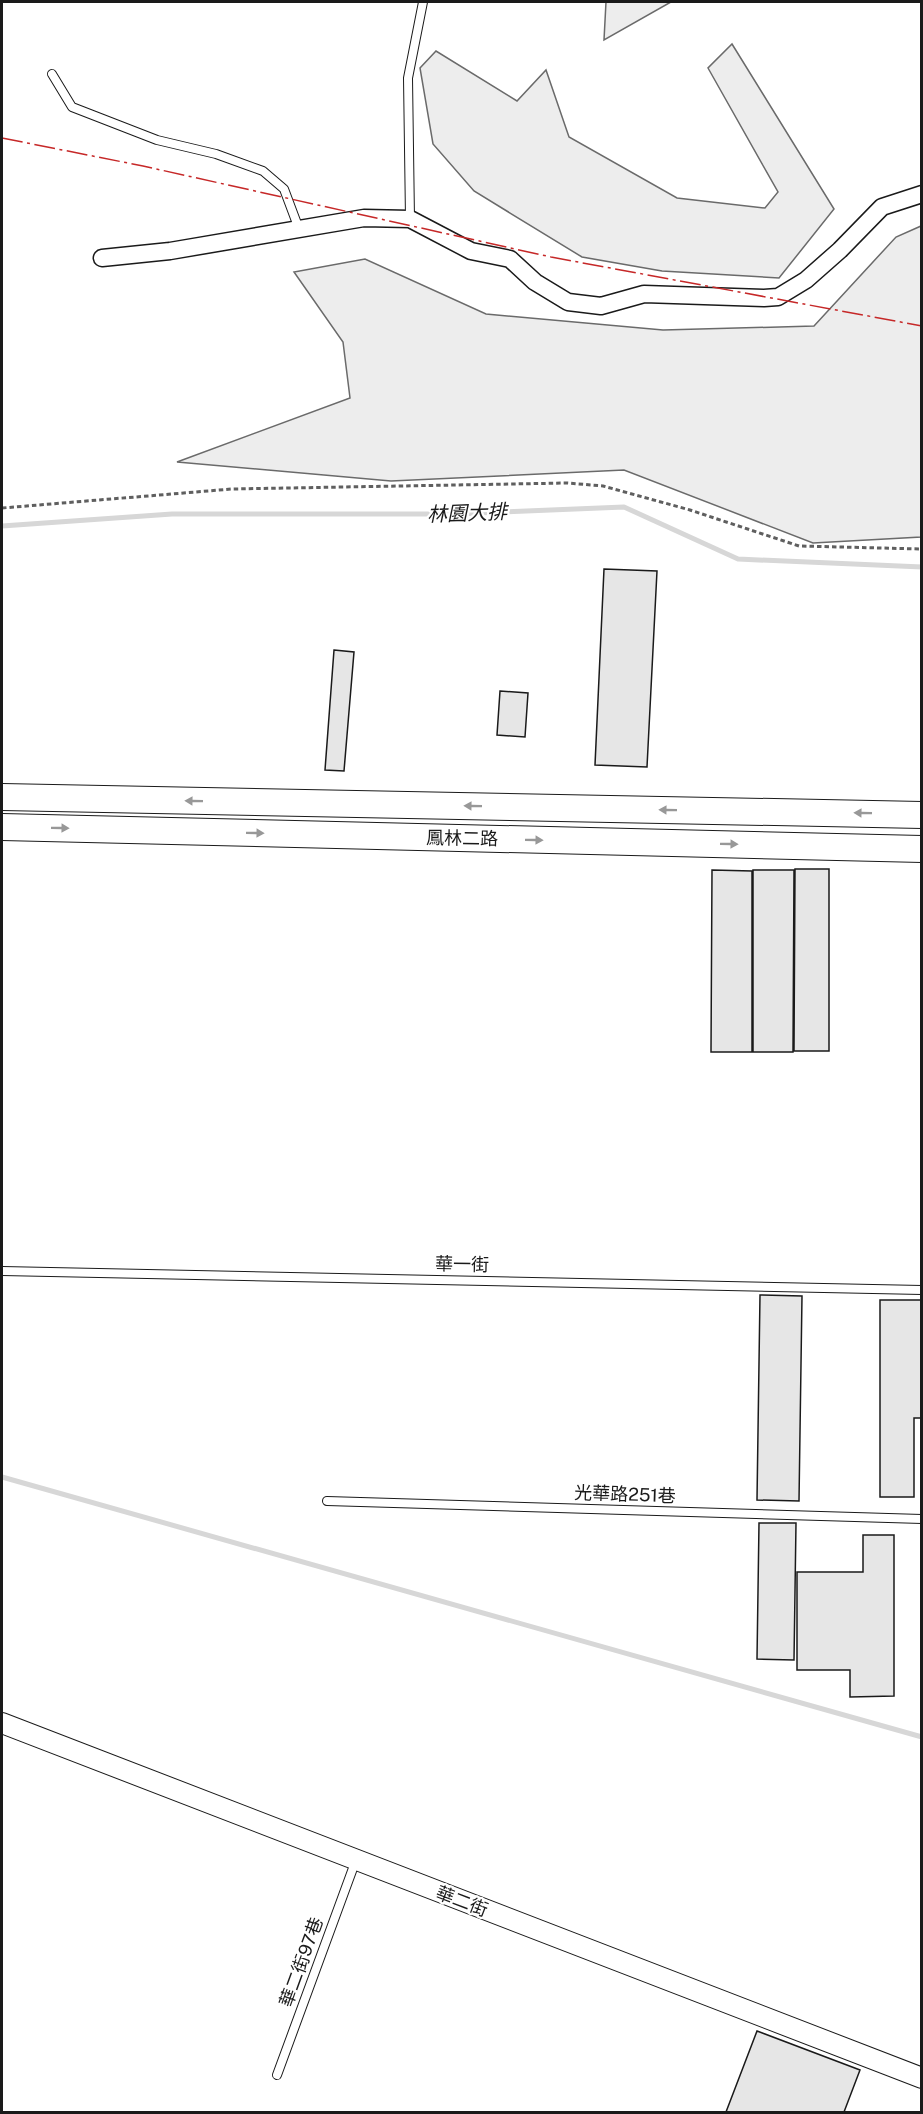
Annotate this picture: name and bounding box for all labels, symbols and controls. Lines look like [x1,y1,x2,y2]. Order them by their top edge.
water label: 林園大排 [427,500,510,526]
one-way arrow [185,796,204,806]
one-way arrow [464,801,483,811]
one-way arrow [659,805,678,815]
one-way arrow [854,809,873,818]
one-way arrow [50,824,69,833]
street label: 鳳林二路 [426,827,498,849]
one-way arrow [245,828,264,838]
one-way arrow [524,835,543,844]
one-way arrow [719,840,738,849]
street label: 華一街 [435,1253,489,1275]
street label: 光華路251巷 [574,1482,676,1506]
street label: 華二街 [433,1882,491,1920]
street label: 華二街97巷 [275,1914,327,2010]

